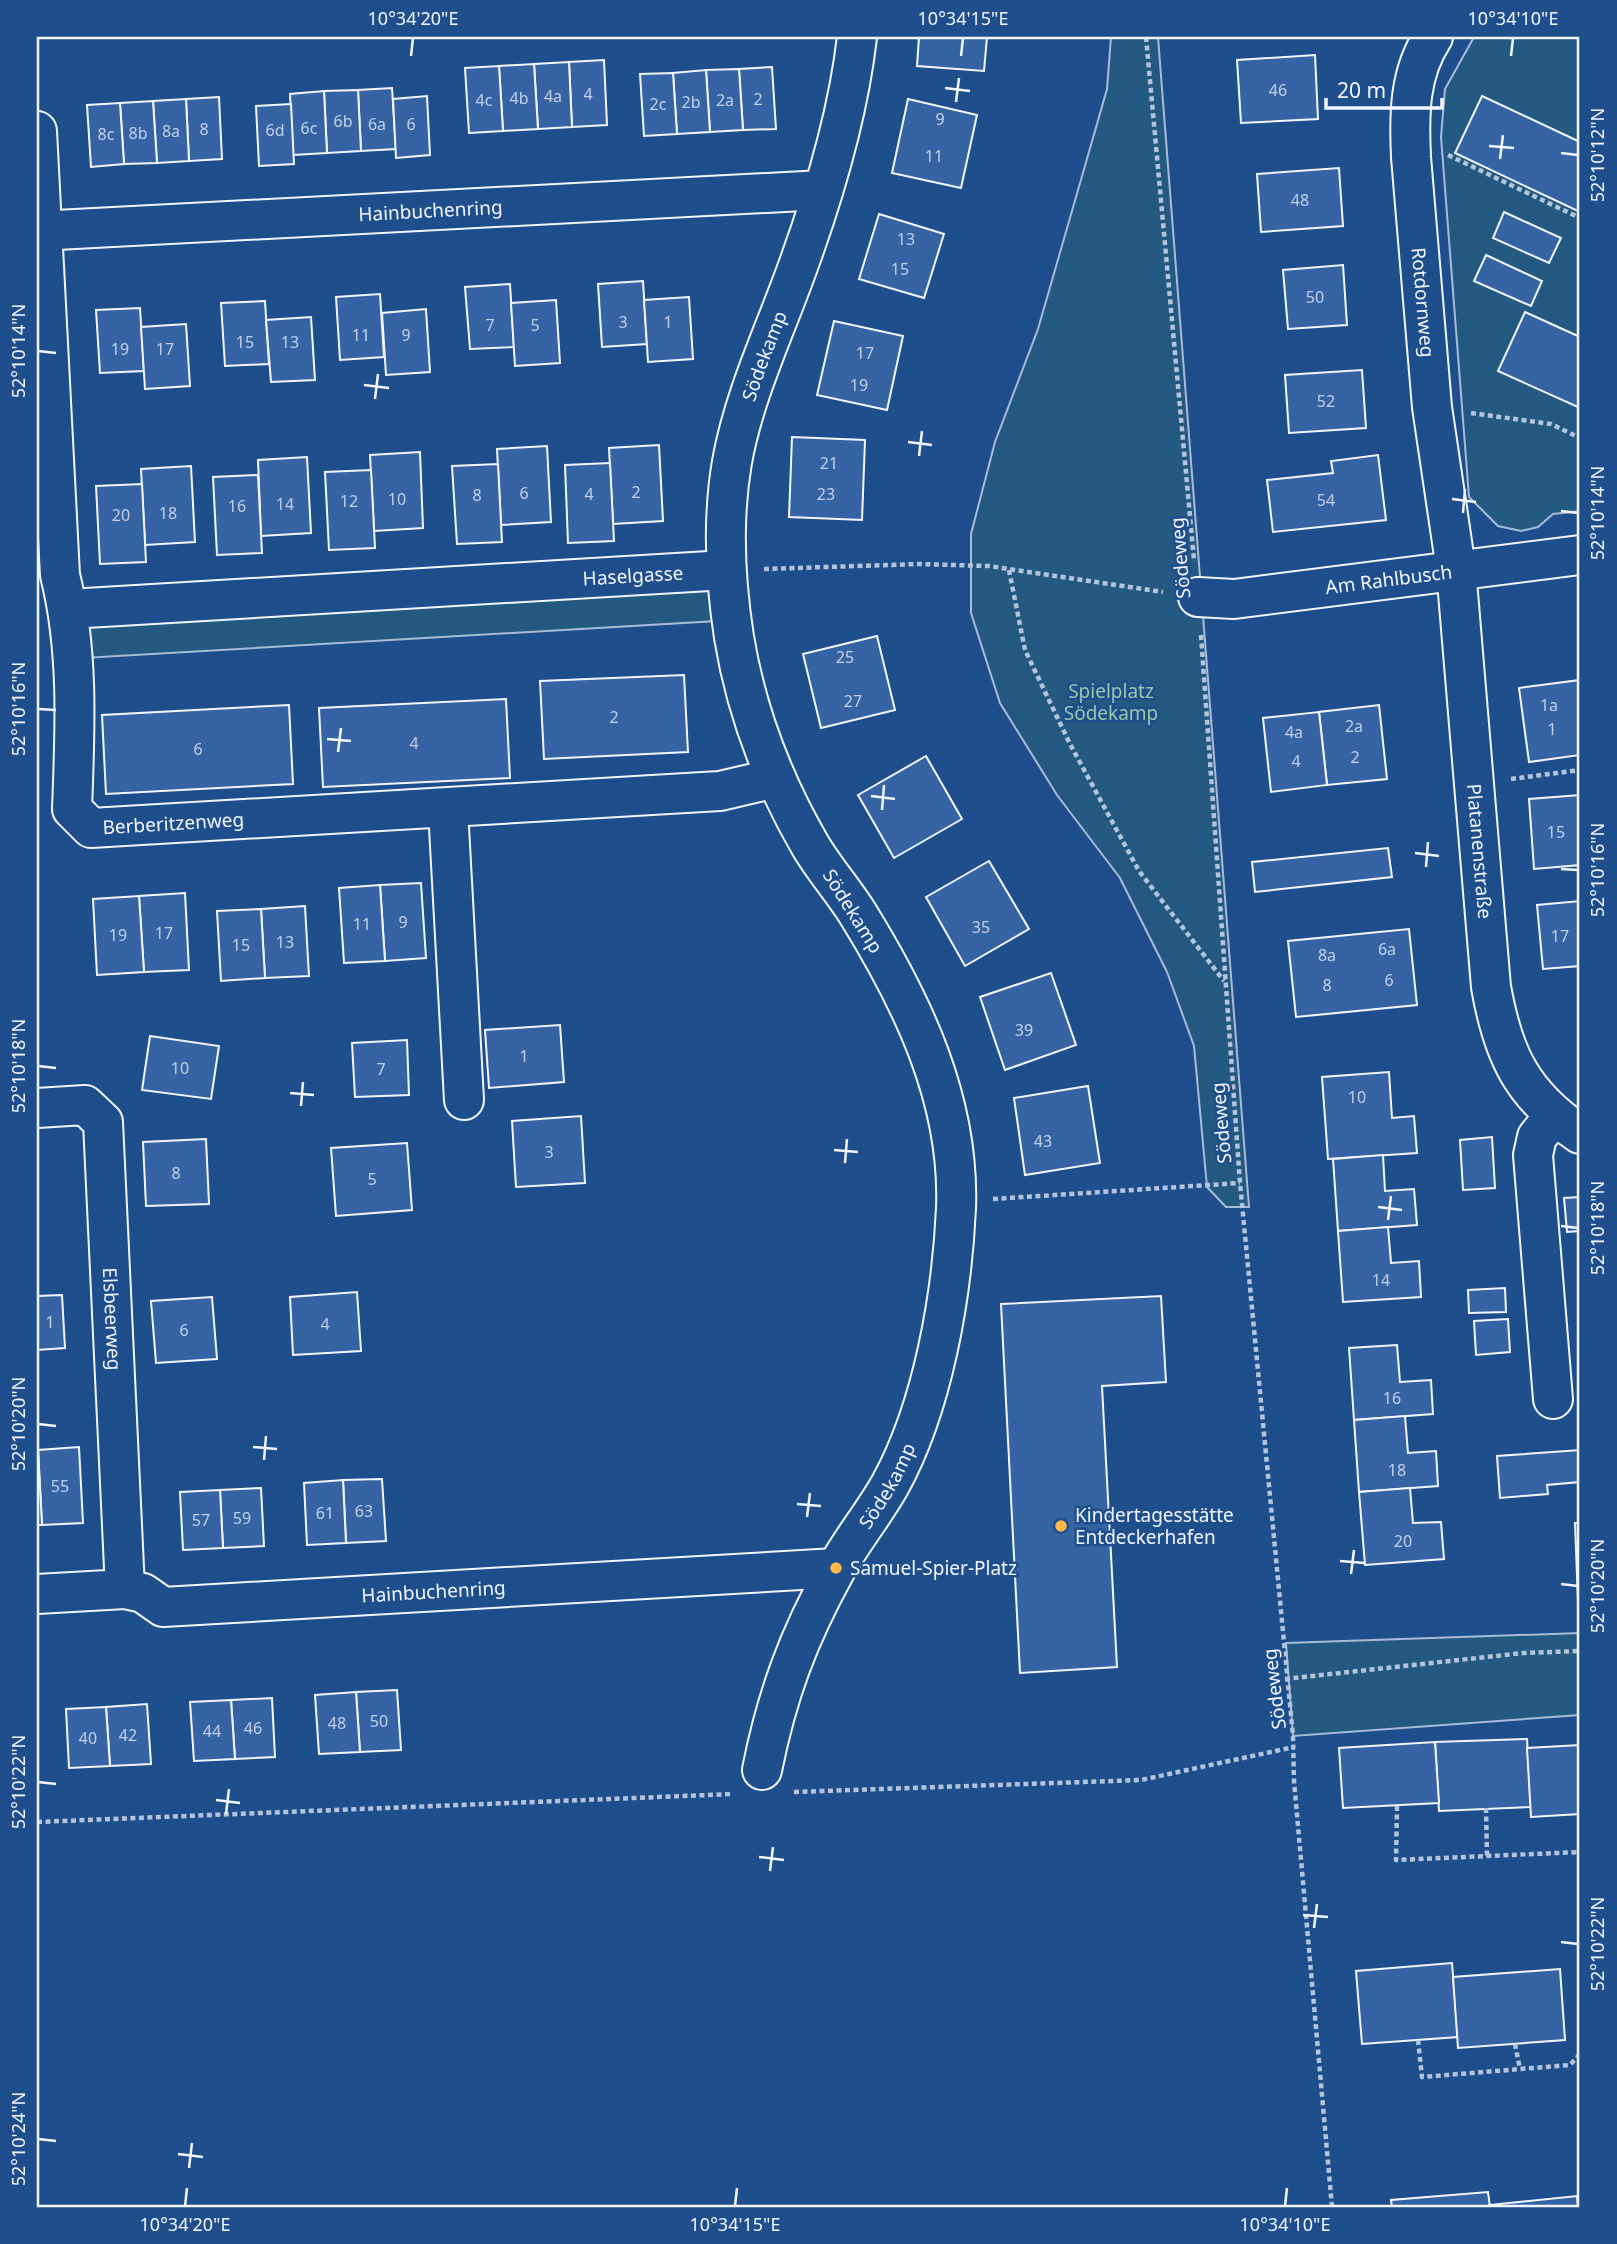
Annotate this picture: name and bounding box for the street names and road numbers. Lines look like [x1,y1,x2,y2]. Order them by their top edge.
street label: Hainbuchenring [358,194,503,227]
street label: Rotdornweg [1406,246,1441,358]
street label: Södekamp [735,307,793,404]
street label: Södeweg [1164,516,1196,600]
street label: Am Rahlbusch [1324,558,1454,600]
street label: Haselgasse [582,560,684,591]
street label: Platanenstraße [1461,782,1498,920]
street label: Berberitzenweg [102,806,245,840]
street label: Södekamp [817,864,889,958]
street label: Södeweg [1205,1081,1237,1165]
street label: Elsbeerweg [97,1267,128,1371]
street label: Södekamp [853,1439,921,1534]
street label: Hainbuchenring [361,1574,506,1608]
street label: Södeweg [1256,1647,1292,1731]

